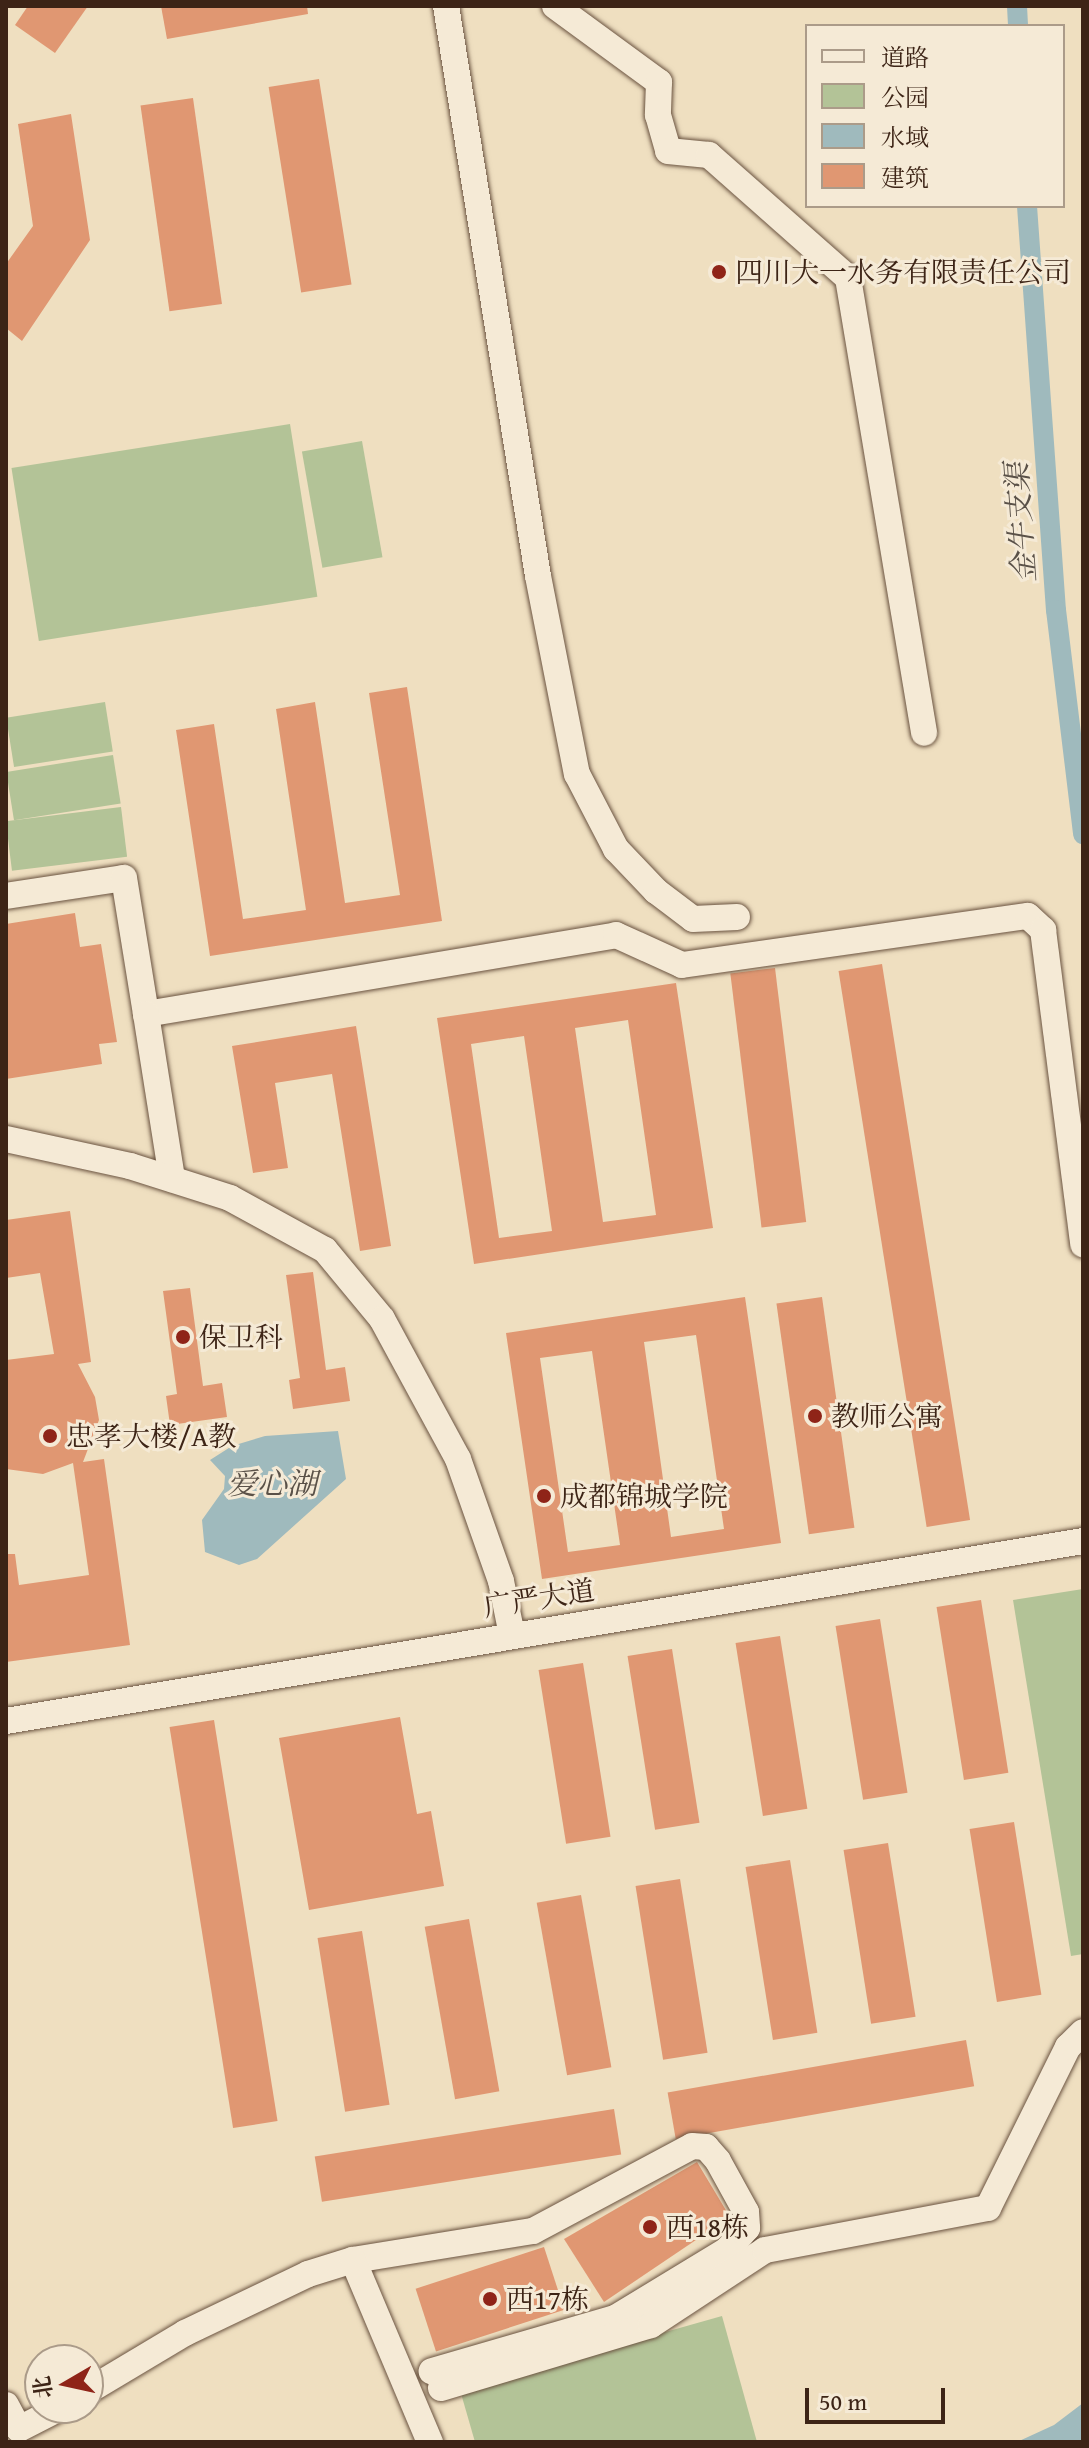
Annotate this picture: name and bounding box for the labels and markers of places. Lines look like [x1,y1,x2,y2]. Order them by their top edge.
place label: 四川大一水务有限责任公司 [735,255,1071,289]
marker: 四川大一水务有限责任公司 [710,263,728,281]
place label: 保卫科 [199,1320,283,1354]
marker: 保卫科 [174,1328,192,1346]
place label: 教师公寓 [831,1399,943,1433]
marker: 教师公寓 [806,1407,824,1425]
place label: 忠孝大楼/A教 [66,1419,236,1453]
marker: 忠孝大楼/A教 [41,1427,59,1445]
place label: 成都锦城学院 [560,1479,728,1513]
marker: 成都锦城学院 [535,1487,553,1505]
place label: 西18栋 [666,2210,749,2244]
marker: 西18栋 [641,2218,659,2236]
place label: 西17栋 [506,2282,589,2316]
marker: 西17栋 [481,2290,499,2308]

